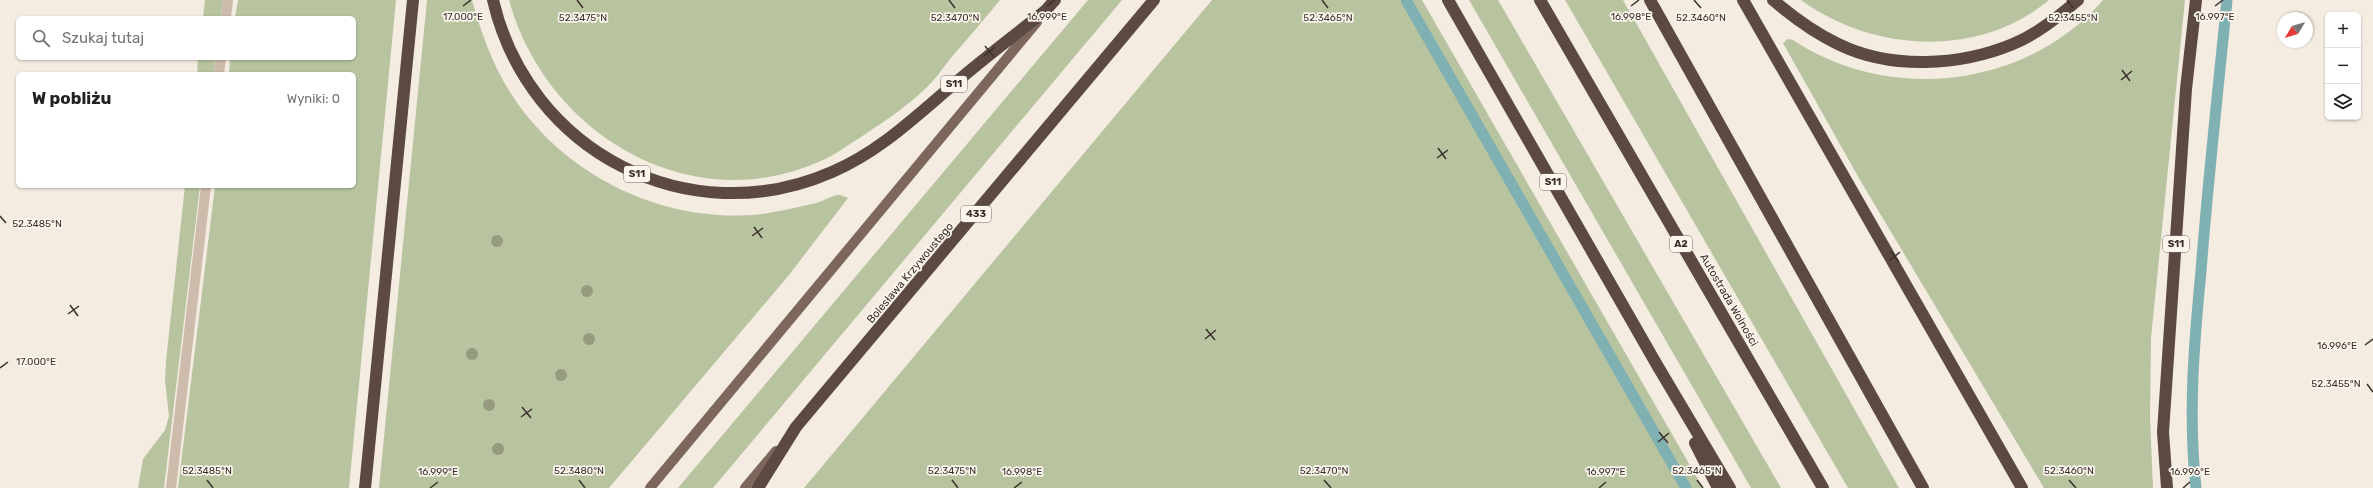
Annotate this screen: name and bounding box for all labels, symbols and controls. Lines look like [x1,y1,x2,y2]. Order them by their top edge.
text: 17.000°E [443,11,483,23]
text: 16.999°E [1027,11,1067,23]
text: 16.998°E [1611,11,1651,23]
text: 16.997°E [2195,11,2235,23]
text: 52.3475°N [559,12,607,24]
text: 52.3470°N [931,12,979,24]
text: 52.3465°N [1303,12,1353,24]
text: 52.3460°N [1676,12,1726,24]
text: 52.3455°N [2048,12,2098,24]
north arrow [2277,12,2313,48]
map controls [2325,12,2361,120]
button: + [2325,12,2361,48]
search box [16,16,356,60]
icon: search [30,27,52,49]
text: Szukaj tutaj [62,29,144,47]
button: − [2325,48,2361,84]
road number: S11 [941,76,967,92]
button: layers [2325,84,2361,120]
text: W pobliżu [32,88,111,108]
text: Wyniki: 0 [287,91,340,106]
road number: S11 [624,166,650,182]
road number: S11 [1540,174,1566,190]
road number: 433 [961,206,991,222]
text: 52.3485°N [12,218,62,230]
street label: Bolesława Krzywoustego [864,220,956,326]
road number: A2 [1670,236,1692,252]
road number: S11 [2163,236,2189,252]
street label: Autostrada Wolności [1697,251,1761,349]
text: 16.996°E [2317,340,2357,352]
text: 17.000°E [16,356,56,368]
text: 52.3455°N [2311,378,2361,390]
text: 52.3485°N [182,465,232,477]
text: 52.3480°N [554,465,604,477]
text: 52.3475°N [928,465,976,477]
text: 52.3470°N [1300,465,1348,477]
text: 52.3465°N [1672,465,1722,477]
text: 52.3460°N [2044,465,2094,477]
text: 16.999°E [418,466,458,478]
text: 16.998°E [1002,466,1042,478]
text: 16.997°E [1586,466,1626,478]
text: 16.996°E [2170,466,2210,478]

